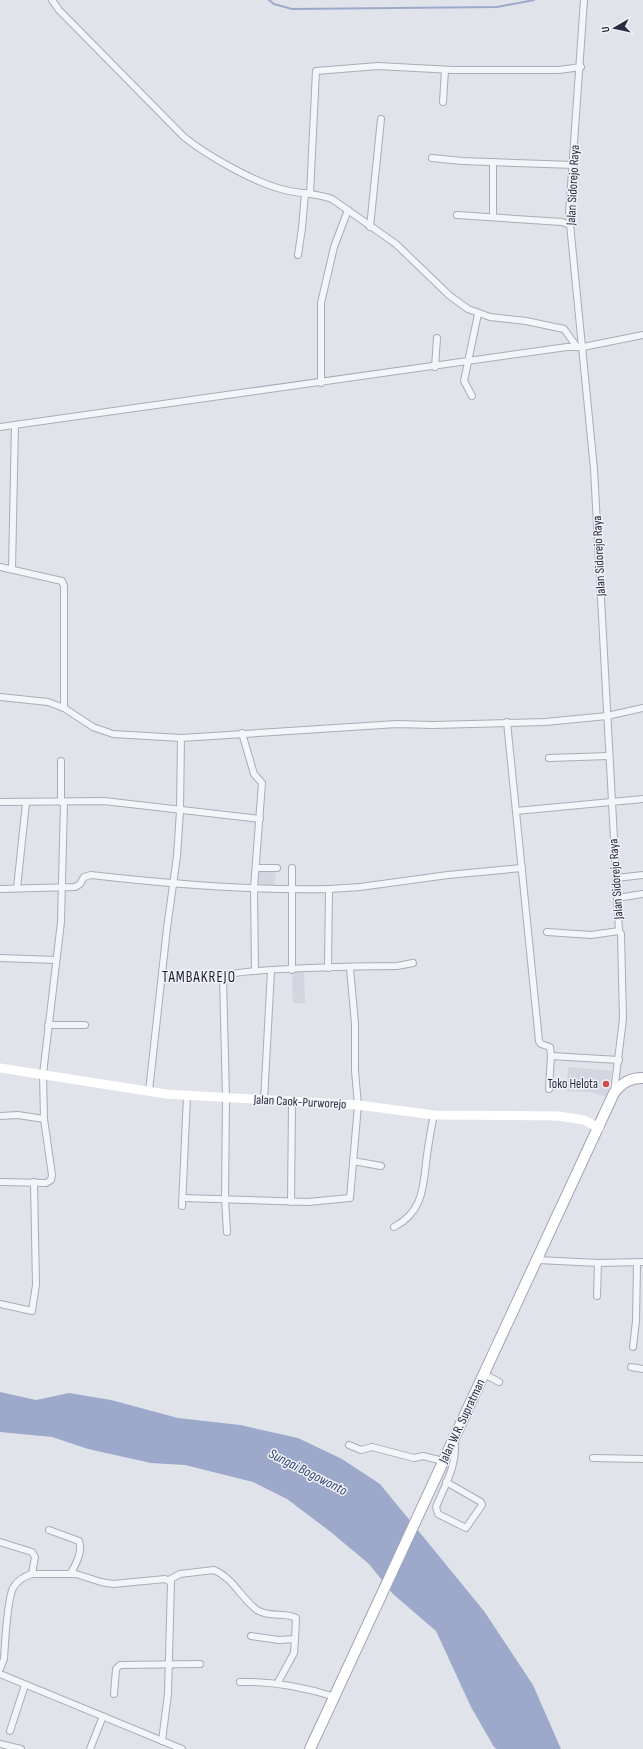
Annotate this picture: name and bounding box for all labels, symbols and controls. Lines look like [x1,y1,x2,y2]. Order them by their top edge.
north arrow [595,8,635,48]
text: U [599,25,612,33]
street label: Jalan Sidorejo Raya [563,144,583,227]
street label: Jalan Sidorejo Raya [589,515,609,598]
street label: Jalan Sidorejo Raya [605,838,627,921]
district label: TAMBAKREJO [162,968,236,987]
place label: Toko Helota [547,1076,598,1092]
marker: Toko Helota [601,1079,611,1089]
street label: Jalan Caok-Purworejo [252,1092,347,1112]
street label: Jalan W.R. Supratman [435,1376,489,1467]
water label: Sungai Bogowonto [266,1445,350,1499]

